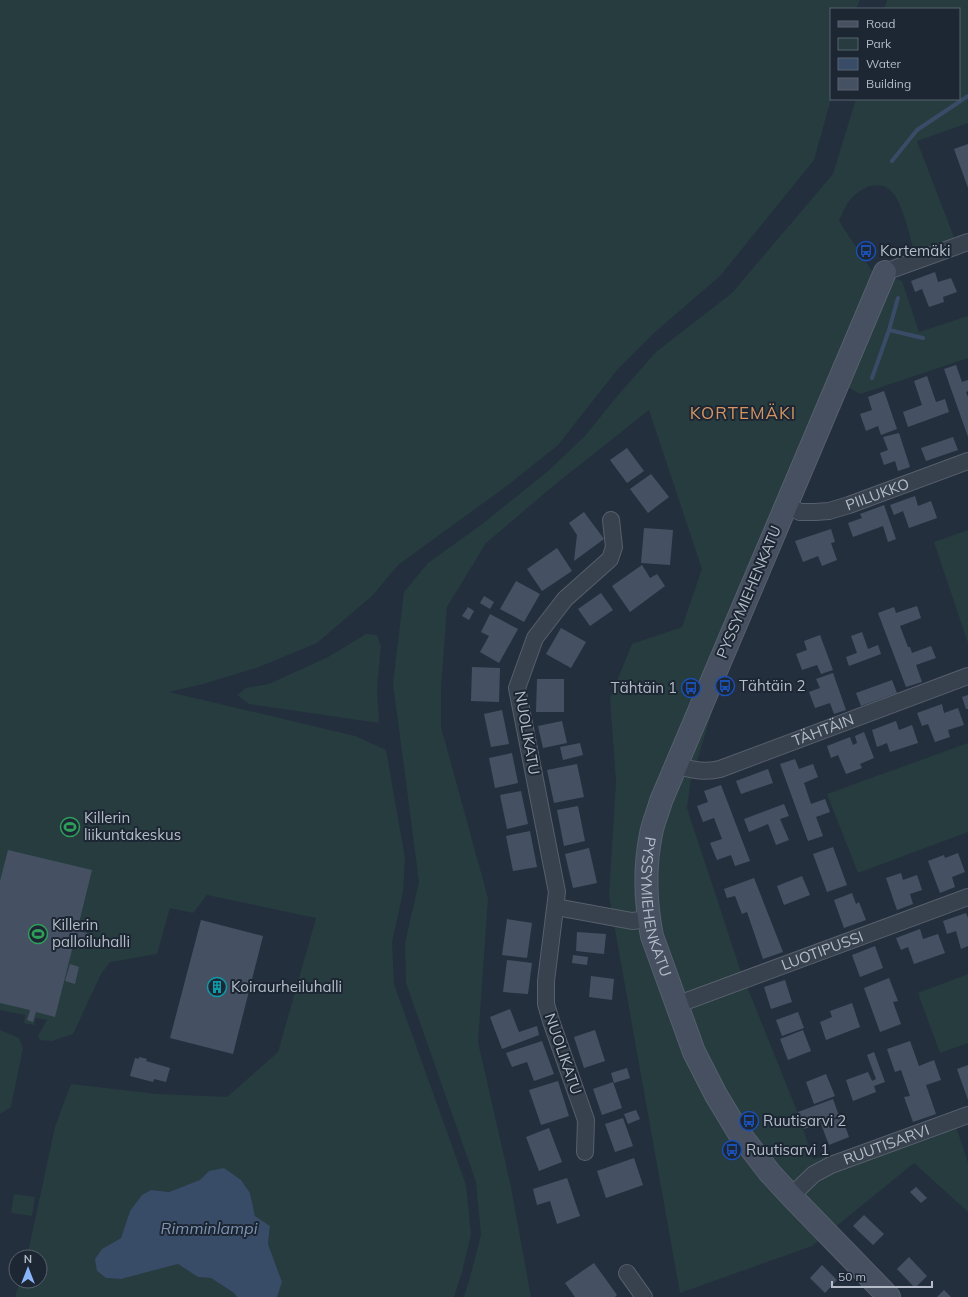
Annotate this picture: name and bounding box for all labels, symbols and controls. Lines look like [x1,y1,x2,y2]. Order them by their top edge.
legend [830,8,960,100]
text: Road [866,16,895,31]
text: Park [866,36,892,51]
text: Water [866,56,902,71]
text: Building [866,76,911,91]
bus stop icon: Kortemäki [855,240,877,262]
place label: Kortemäki [880,241,951,260]
district label: KORTEMÄKI [690,402,796,423]
street label: PIILUKKO [843,474,912,514]
street label: PYSSYMIEHENKATU [712,523,785,661]
bus stop icon: Tähtäin 2 [714,675,736,697]
place label: Tähtäin 2 [739,676,805,695]
bus stop icon: Tähtäin 1 [680,677,702,699]
place label: Tähtäin 1 [611,678,677,697]
street label: NUOLIKATU [511,690,544,776]
street label: TÄHTÄIN [789,710,857,750]
place label: Killerin liikuntakeskus [84,808,181,844]
sports icon: Killerin liikuntakeskus [59,816,81,838]
street label: PYSSYMIEHENKATU [637,835,676,979]
place label: Killerin palloiluhalli [52,915,130,951]
sports icon: Killerin palloiluhalli [27,923,49,945]
street label: LUOTIPUSSI [779,927,866,974]
building icon: Koiraurheiluhalli [206,976,228,998]
place label: Koiraurheiluhalli [231,977,342,996]
street label: NUOLIKATU [541,1011,586,1097]
bus stop icon: Ruutisarvi 2 [738,1110,760,1132]
place label: Ruutisarvi 2 [763,1111,846,1130]
street label: RUUTISARVI [841,1120,932,1169]
bus stop icon: Ruutisarvi 1 [721,1139,743,1161]
place label: Ruutisarvi 1 [746,1140,829,1159]
water label: Rimminlampi [160,1218,258,1238]
north arrow [8,1249,48,1289]
text: N [24,1252,32,1266]
scale bar [832,1263,932,1289]
text: 50 m [838,1269,866,1284]

